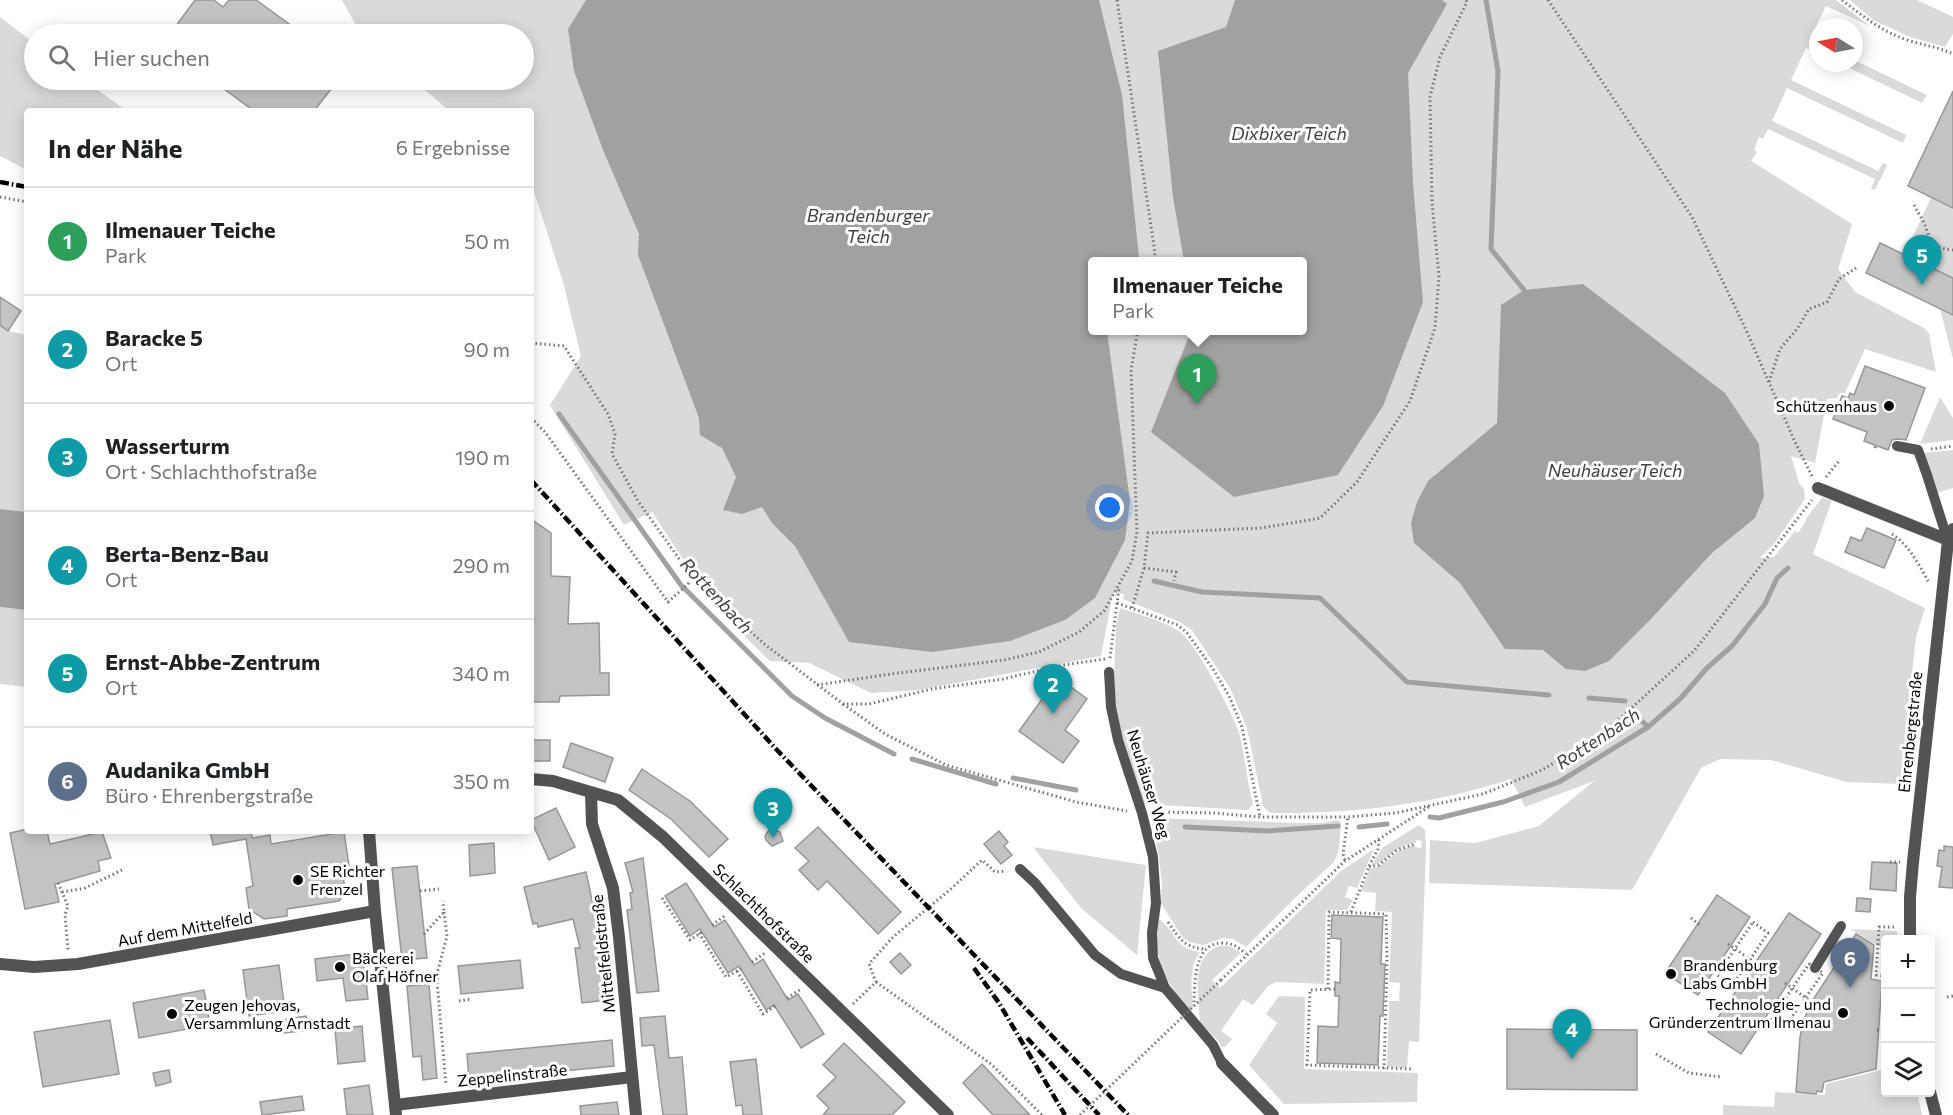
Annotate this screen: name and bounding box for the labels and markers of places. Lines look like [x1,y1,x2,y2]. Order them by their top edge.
pin: 5 [1902,236,1942,285]
pin: 1 [1178,354,1216,404]
place label: Schützenhaus [1776,396,1877,415]
marker: Schützenhaus [1882,399,1896,413]
pin: 2 [1034,664,1072,714]
pin: 3 [754,788,792,838]
place label: SE Richter Frenzel [310,861,386,898]
marker: SE Richter Frenzel [291,873,305,887]
pin: 6 [1830,938,1870,988]
place label: Bäckerei Olaf Höfner [352,948,439,985]
place label: Brandenburg Labs GmbH [1683,955,1778,992]
marker: Bäckerei Olaf Höfner [333,960,347,974]
marker: Brandenburg Labs GmbH [1664,967,1678,981]
place label: Technologie- und Gründerzentrum Ilmenau [1649,994,1831,1031]
place label: Zeugen Jehovas, Versammlung Arnstadt [184,995,351,1032]
marker: Technologie- und Gründerzentrum Ilmenau [1836,1006,1850,1020]
marker: Zeugen Jehovas, Versammlung Arnstadt [165,1007,179,1021]
pin: 4 [1552,1010,1592,1059]

